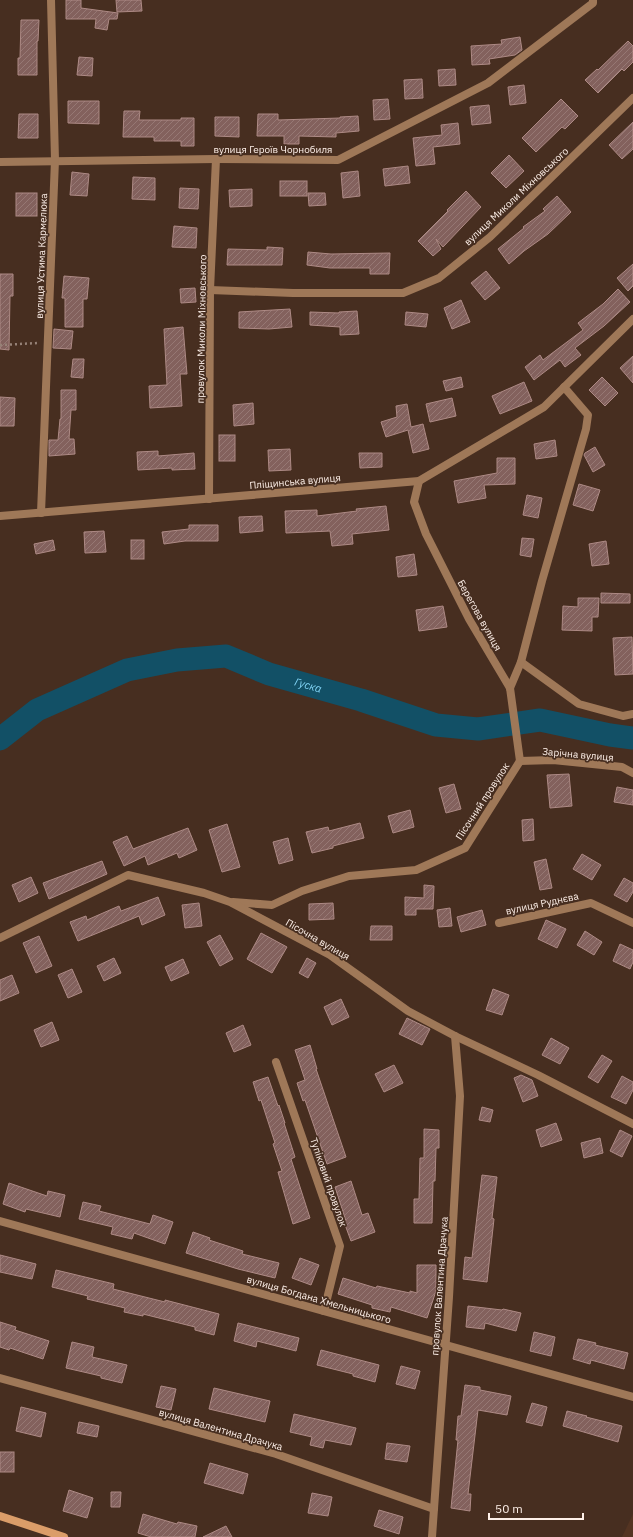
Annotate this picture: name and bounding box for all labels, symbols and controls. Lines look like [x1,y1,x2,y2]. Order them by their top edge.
street label: вулиця Героїв Чорнобиля [214,143,332,156]
street label: вулиця Миколи Міхновського [461,144,572,248]
street label: вулиця Устима Кармелюка [33,192,50,319]
street label: провулок Миколи Міхновського [194,254,209,404]
street label: Пліщинська вулиця [249,471,341,492]
street label: Берегова вулиця [455,577,504,653]
water label: Гуска [293,675,323,696]
street label: Зарічна вулиця [542,745,614,764]
street label: Пісочний провулок [453,760,513,842]
street label: вулиця Руднєва [504,889,581,918]
street label: Пісочна вулиця [283,916,352,963]
street label: Тупіковий провулок [307,1136,350,1229]
street label: провулок Валентина Драчука [428,1216,451,1356]
street label: вулиця Богдана Хмельницького [245,1273,393,1326]
street label: вулиця Валентина Драчука [157,1406,285,1454]
scale bar [489,1495,583,1521]
text: 50 m [495,1501,523,1516]

